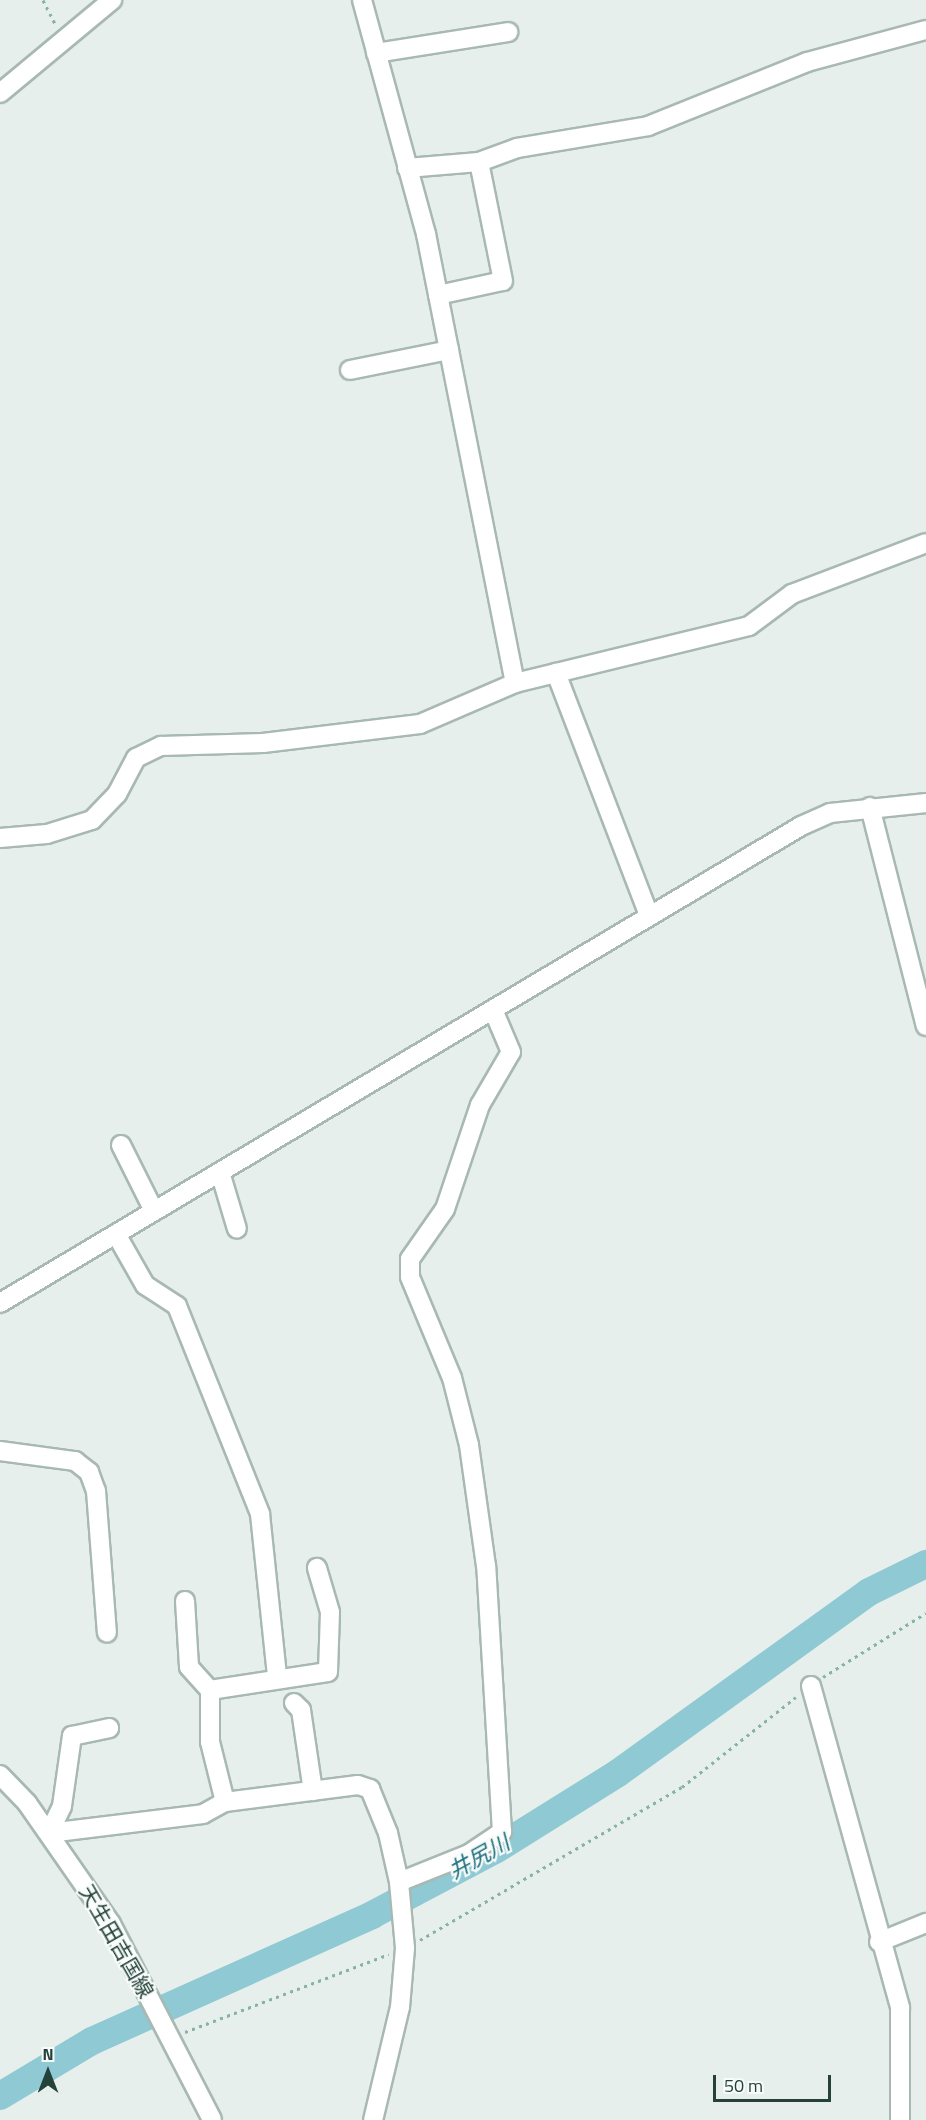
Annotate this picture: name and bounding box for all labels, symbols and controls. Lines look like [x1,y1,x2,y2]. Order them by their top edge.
water label: 井尻川 [444,1829,514,1885]
street label: 天生田吉国線 [75,1880,159,2002]
north arrow [18,2042,78,2102]
text: N [42,2042,54,2066]
scale bar [716,2063,834,2101]
text: 50 m [724,2072,763,2099]

